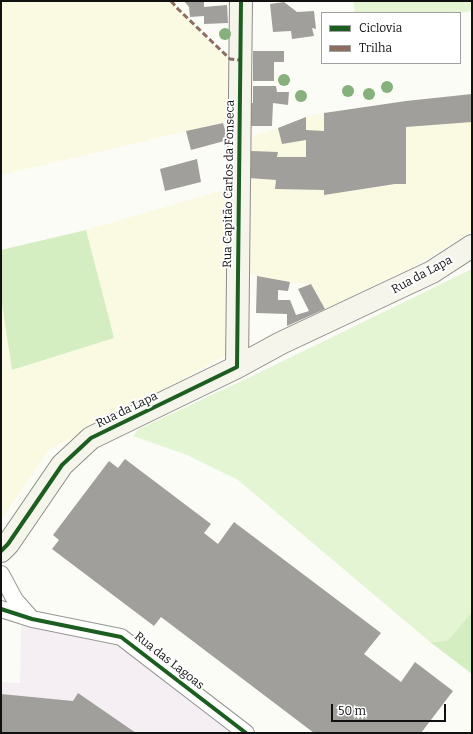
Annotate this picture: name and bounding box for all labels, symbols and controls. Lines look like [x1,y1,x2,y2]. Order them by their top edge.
legend [321,12,461,64]
text: Ciclovia [359,21,402,35]
text: Trilha [359,41,392,55]
street label: Rua Capitão Carlos da Fonseca [220,100,238,268]
street label: Rua da Lapa [389,253,455,297]
street label: Rua da Lapa [94,389,160,431]
street label: Rua das Lagoas [131,629,207,693]
scale bar [333,696,448,722]
text: 50 m [338,704,366,718]

